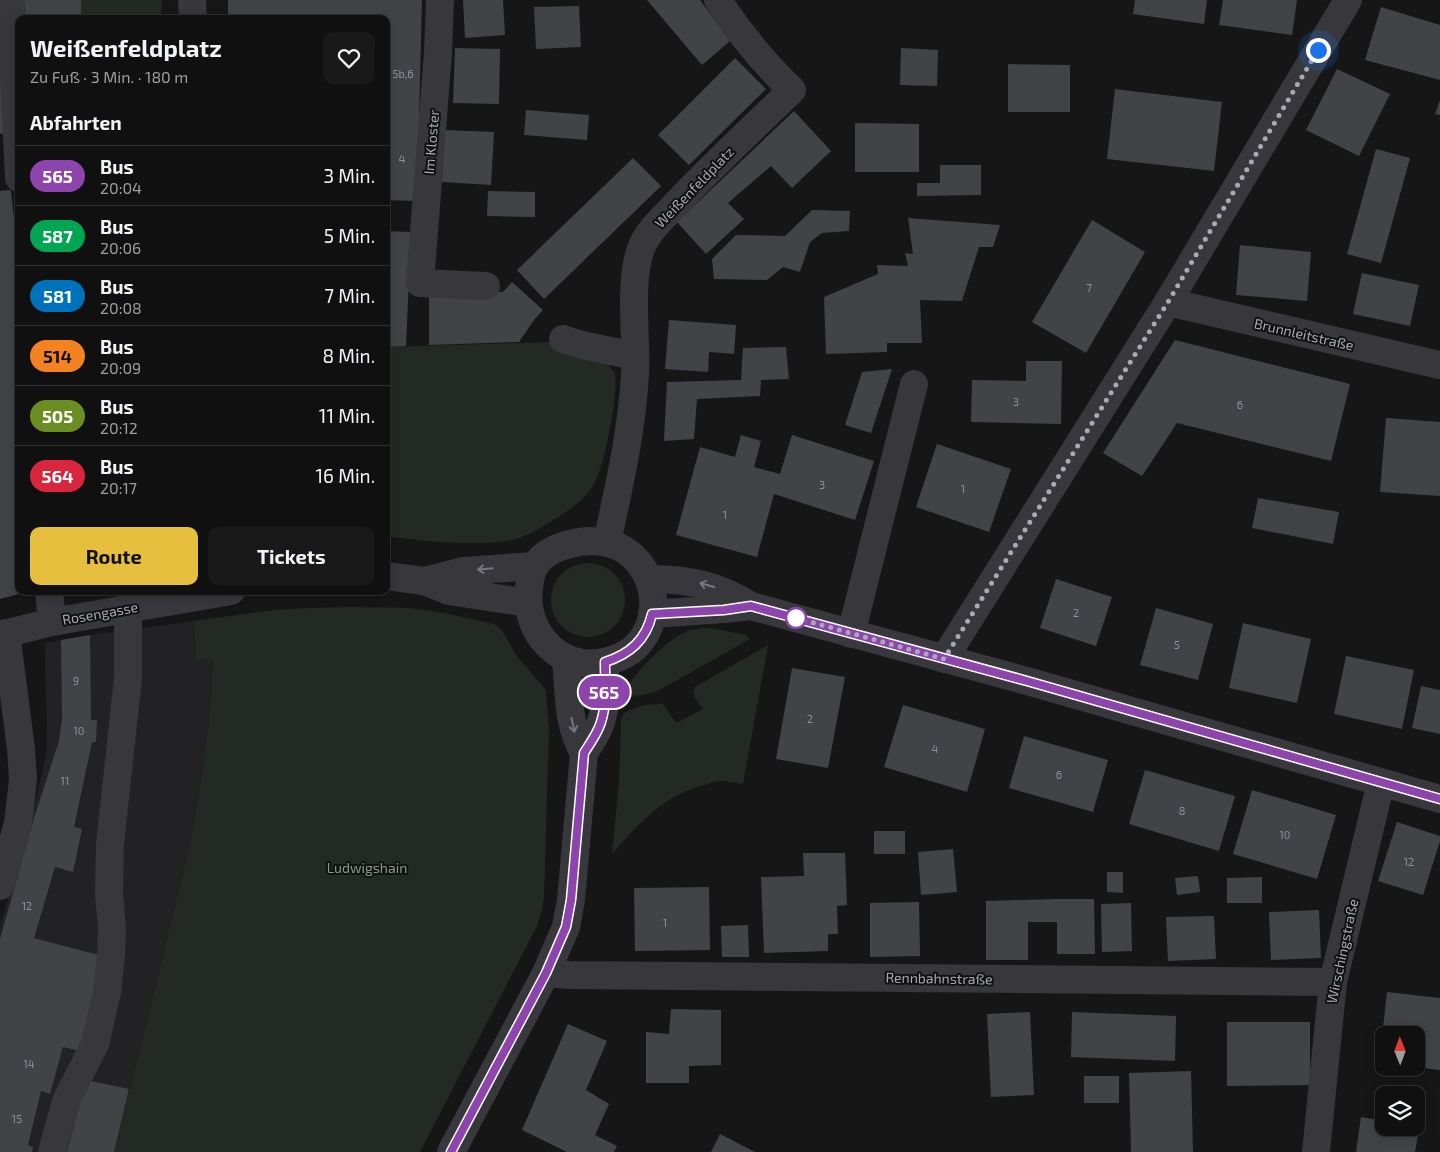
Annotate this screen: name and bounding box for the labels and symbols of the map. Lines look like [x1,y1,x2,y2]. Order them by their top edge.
your location [1306,38,1331,63]
house number: 5b,6 [393,67,413,80]
street label: Im Kloster [420,108,442,175]
street label: Weißenfeldplatz [651,143,737,231]
house number: 4 [399,152,406,165]
house number: 7 [1086,281,1092,294]
street label: Brunnleitstraße [1253,314,1355,354]
house number: 3 [1013,395,1019,408]
house number: 6 [1237,398,1243,411]
house number: 3 [819,478,825,491]
house number: 1 [961,482,965,495]
house number: 1 [723,508,727,521]
one-way arrow [478,564,494,574]
one-way arrow [699,580,715,589]
street label: Rosengasse [61,598,139,628]
house number: 2 [1073,606,1079,619]
unlabelled marker [785,607,807,629]
house number: 5 [1174,638,1180,651]
house number: 9 [73,674,79,687]
line badge: 565 [575,676,633,708]
house number: 2 [807,712,813,725]
one-way arrow [569,716,578,732]
house number: 10 [73,724,85,737]
house number: 4 [932,742,939,755]
house number: 6 [1056,768,1062,781]
house number: 11 [61,774,69,787]
house number: 8 [1179,804,1185,817]
house number: 10 [1279,828,1291,841]
house number: 12 [1404,855,1414,868]
park label: Ludwigshain [327,859,407,876]
street label: Wirschingstraße [1323,897,1361,1005]
house number: 12 [22,899,32,912]
house number: 1 [663,916,667,929]
street label: Rennbahnstraße [885,969,993,987]
north arrow [1375,1026,1425,1076]
house number: 14 [23,1057,35,1070]
house number: 15 [12,1112,22,1125]

